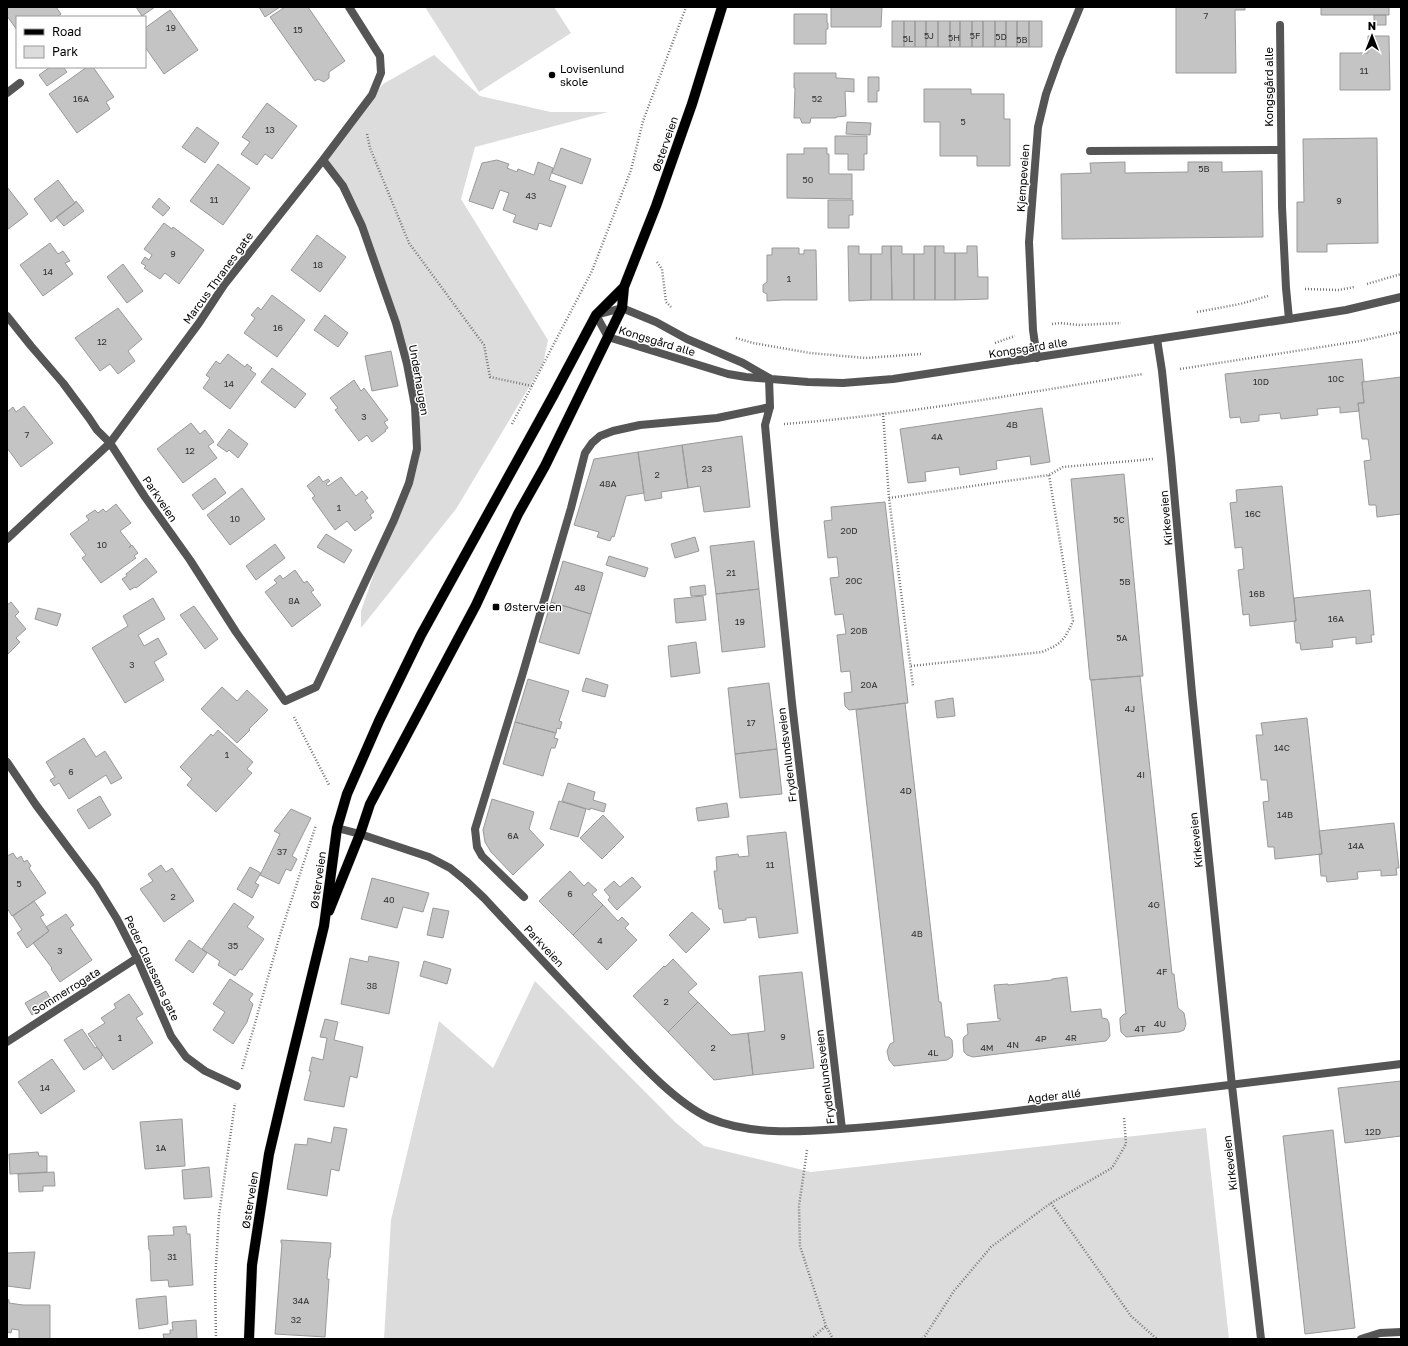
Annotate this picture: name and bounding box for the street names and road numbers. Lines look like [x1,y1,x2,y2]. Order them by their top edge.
street label: Kongsgård alle [1262,47,1275,127]
street label: Østerveien [649,114,680,173]
street label: Kjempeveien [1014,144,1031,212]
street label: Marcus Thranes gate [180,229,255,326]
street label: Kongsgård alle [617,323,697,358]
street label: Kongsgård alle [988,335,1068,360]
street label: Underhaugen [407,343,432,416]
street label: Parkveien [140,473,180,524]
street label: Kirkeveien [1157,490,1174,546]
street label: Frydenlundsveien [774,707,799,803]
street label: Kirkeveien [1186,812,1205,868]
street label: Østerveien [307,850,328,909]
street label: Peder Claussøns gate [122,913,183,1023]
street label: Parkveien [522,922,567,969]
street label: Sommerrogata [29,964,102,1017]
street label: Frydenlundsveien [812,1029,837,1125]
street label: Agder allé [1026,1086,1081,1105]
street label: Kirkeveien [1220,1135,1239,1191]
street label: Østerveien [239,1170,260,1229]

